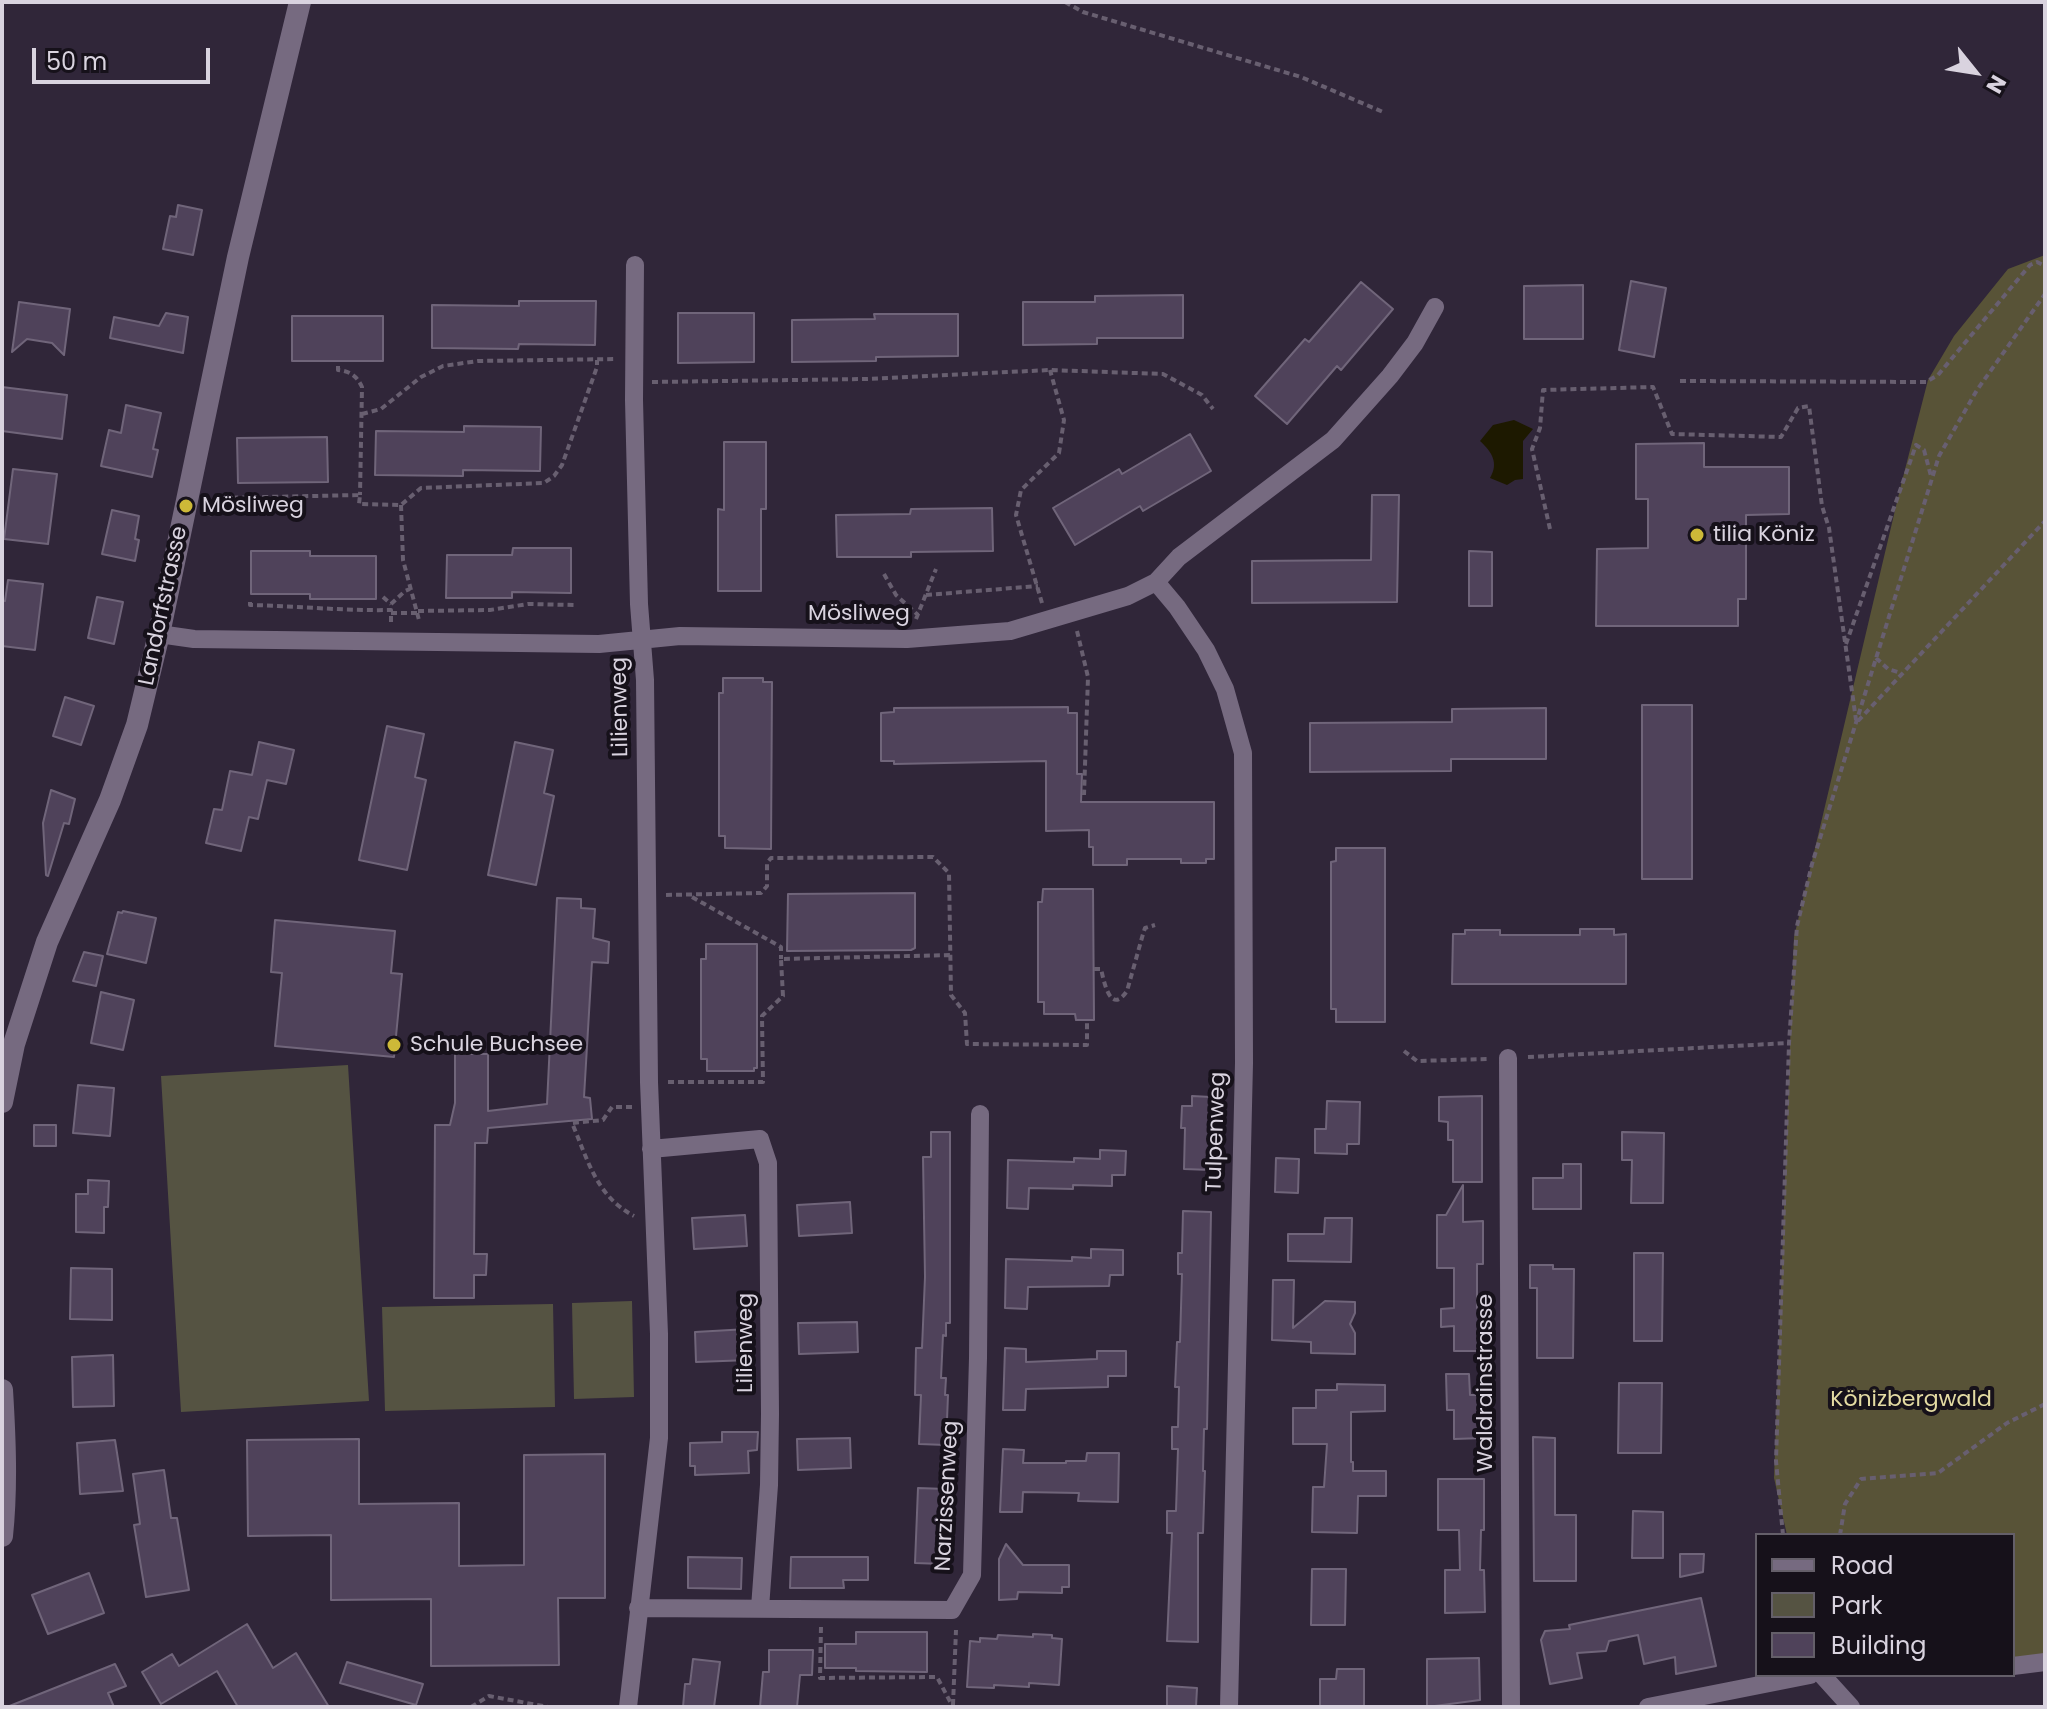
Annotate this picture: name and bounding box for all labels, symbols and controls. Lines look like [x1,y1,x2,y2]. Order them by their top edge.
scale bar [36,32,214,82]
north arrow [1935,32,2015,112]
text: 50 m [46,45,107,78]
text: N [1979,69,2014,99]
place label: Mösliweg [202,493,304,519]
marker: Mösliweg [177,497,195,515]
place label: tilia Köniz [1713,522,1815,548]
street label: Landorfstrasse [134,524,194,688]
marker: tilia Köniz [1688,526,1706,544]
street label: Mösliweg [808,601,910,627]
street label: Lilienweg [607,657,635,757]
place label: Schule Buchsee [410,1032,583,1058]
marker: Schule Buchsee [385,1036,403,1054]
street label: Tulpenweg [1202,1071,1232,1193]
street label: Lilienweg [733,1293,759,1393]
street label: Waldrainstrasse [1473,1294,1499,1472]
park label: Könizbergwald [1830,1387,1992,1413]
street label: Narzissenweg [931,1420,965,1572]
legend [1755,1533,2015,1677]
text: Road [1831,1549,1893,1582]
text: Park [1831,1589,1882,1622]
text: Building [1831,1629,1927,1662]

